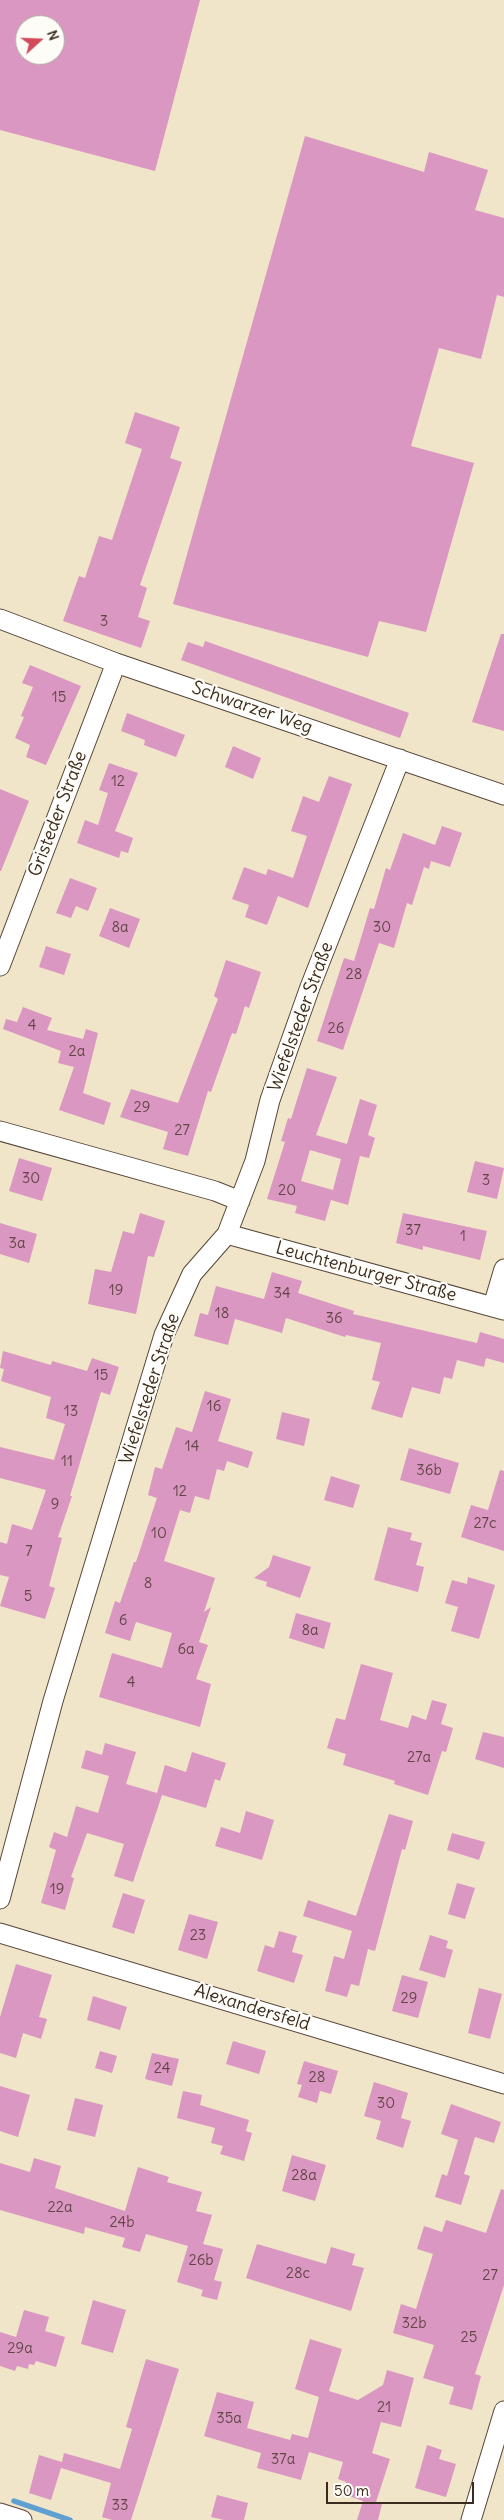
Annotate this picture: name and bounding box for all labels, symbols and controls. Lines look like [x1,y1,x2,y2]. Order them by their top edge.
north arrow [15,15,65,65]
text: N [43,28,63,43]
house number: 3 [100,613,108,631]
street label: Schwarzer Weg [189,677,315,739]
house number: 15 [52,689,66,707]
street label: Gristeder Straße [24,748,92,880]
house number: 12 [111,773,125,791]
house number: 8a [111,919,129,937]
house number: 30 [373,919,391,937]
street label: Wiefelsteder Straße [264,939,338,1095]
house number: 28 [346,966,362,984]
house number: 4 [28,1017,36,1035]
house number: 26 [328,1020,344,1038]
house number: 2a [69,1043,85,1061]
house number: 29 [134,1099,150,1117]
house number: 27 [174,1122,190,1140]
house number: 30 [22,1170,40,1188]
house number: 3 [482,1172,490,1190]
house number: 20 [278,1182,296,1200]
house number: 37 [405,1222,421,1240]
house number: 1 [460,1228,466,1246]
house number: 3a [8,1235,26,1253]
street label: Leuchtenburger Straße [273,1237,459,1307]
house number: 19 [109,1282,123,1300]
house number: 34 [273,1285,291,1303]
house number: 18 [215,1305,229,1323]
house number: 36 [325,1310,343,1328]
street label: Wiefelsteder Straße [115,1311,185,1467]
house number: 15 [94,1367,108,1385]
house number: 16 [207,1398,221,1416]
house number: 13 [64,1403,78,1421]
house number: 14 [185,1438,199,1456]
house number: 11 [61,1453,73,1471]
house number: 36b [416,1462,442,1480]
house number: 12 [173,1483,187,1501]
house number: 9 [51,1496,59,1514]
house number: 27c [473,1515,497,1533]
house number: 10 [151,1525,167,1543]
house number: 7 [25,1543,33,1561]
house number: 8 [144,1575,152,1593]
house number: 5 [24,1588,32,1606]
house number: 6 [119,1612,127,1630]
house number: 8a [301,1622,319,1640]
house number: 6a [177,1641,195,1659]
house number: 4 [127,1674,135,1692]
house number: 27a [407,1749,431,1767]
house number: 19 [50,1881,64,1899]
house number: 23 [190,1927,206,1945]
street label: Alexandersfeld [191,1980,313,2036]
house number: 29 [401,1990,417,2008]
house number: 24 [154,2060,170,2078]
house number: 28 [309,2069,325,2087]
house number: 30 [377,2095,395,2113]
house number: 28a [291,2167,317,2185]
house number: 22a [47,2199,73,2217]
house number: 24b [110,2214,134,2232]
house number: 26b [188,2252,214,2270]
house number: 28c [286,2265,310,2283]
house number: 27 [482,2267,498,2285]
house number: 32b [401,2315,427,2333]
house number: 25 [461,2329,477,2347]
house number: 29a [7,2340,33,2358]
house number: 21 [377,2399,391,2417]
house number: 35a [216,2410,242,2428]
house number: 37a [271,2451,295,2469]
scale bar [329,2472,476,2504]
text: 50 m [334,2481,369,2500]
house number: 33 [111,2497,129,2515]

